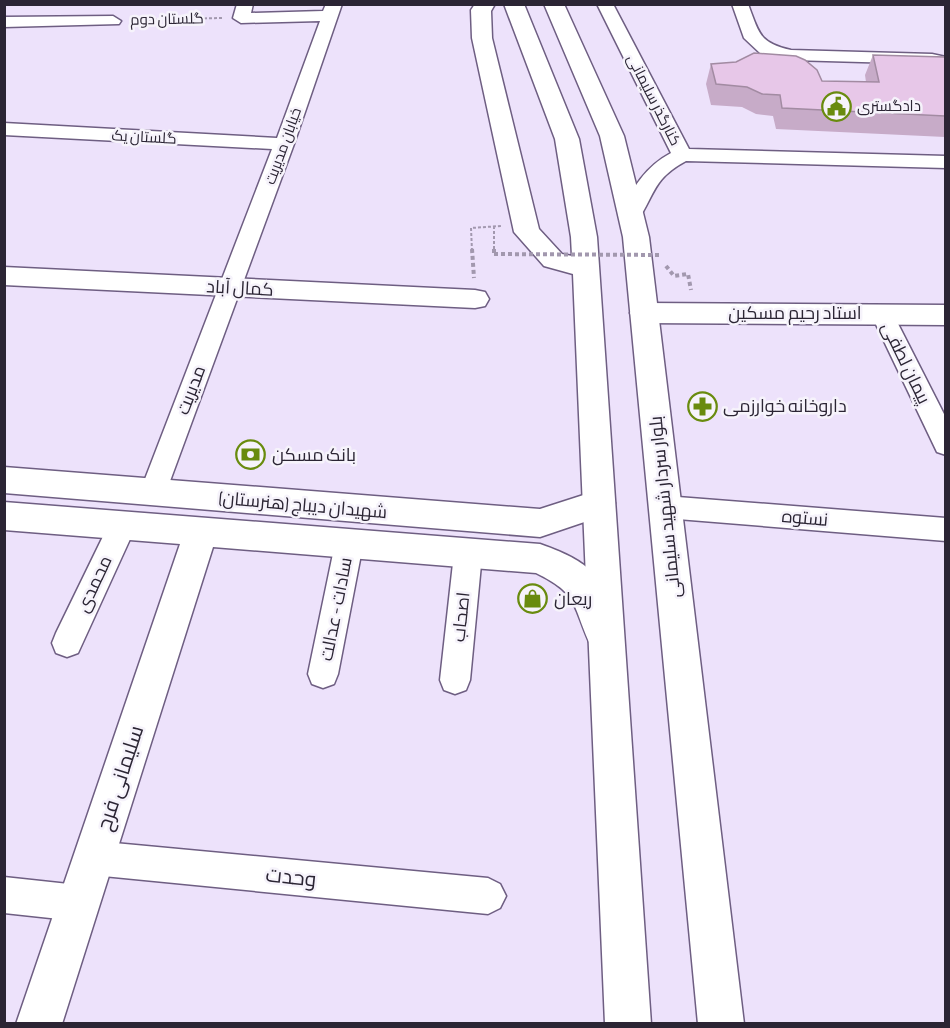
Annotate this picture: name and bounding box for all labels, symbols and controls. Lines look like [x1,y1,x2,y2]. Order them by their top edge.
street label: گلستان دوم [130,9,204,30]
street label: کنارگذر سلیمانی [622,51,685,149]
public building icon: دادگستری [820,90,852,122]
place label: دادگستری [857,97,921,116]
street label: خیابان مدیریت [261,105,306,187]
street label: گلستان یک [111,126,177,149]
street label: کمال آباد [206,276,274,301]
street label: استاد رحیم مسکین [728,303,862,325]
street label: پیمان لطفی [876,319,934,408]
street label: مدیریت [173,363,210,418]
pharmacy icon: داروخانه خوارزمی [686,390,718,422]
place label: داروخانه خوارزمی [723,396,847,417]
street label: بلوار سردار شهید سلیمانی [646,415,685,599]
bank icon: بانک مسکن [235,439,267,471]
place label: بانک مسکن [272,445,356,466]
street label: شهیدان دیباج (هنرستان) [218,488,388,524]
street label: نستوه [781,506,829,531]
street label: محمدی [72,552,117,616]
street label: سادات - عدالت [316,556,357,663]
shop icon: ریعان [517,583,549,615]
place label: ریعان [554,589,592,610]
street label: اصحاب [448,591,475,643]
street label: سلیمانی فرح [92,722,150,834]
street label: وحدت [264,862,318,893]

